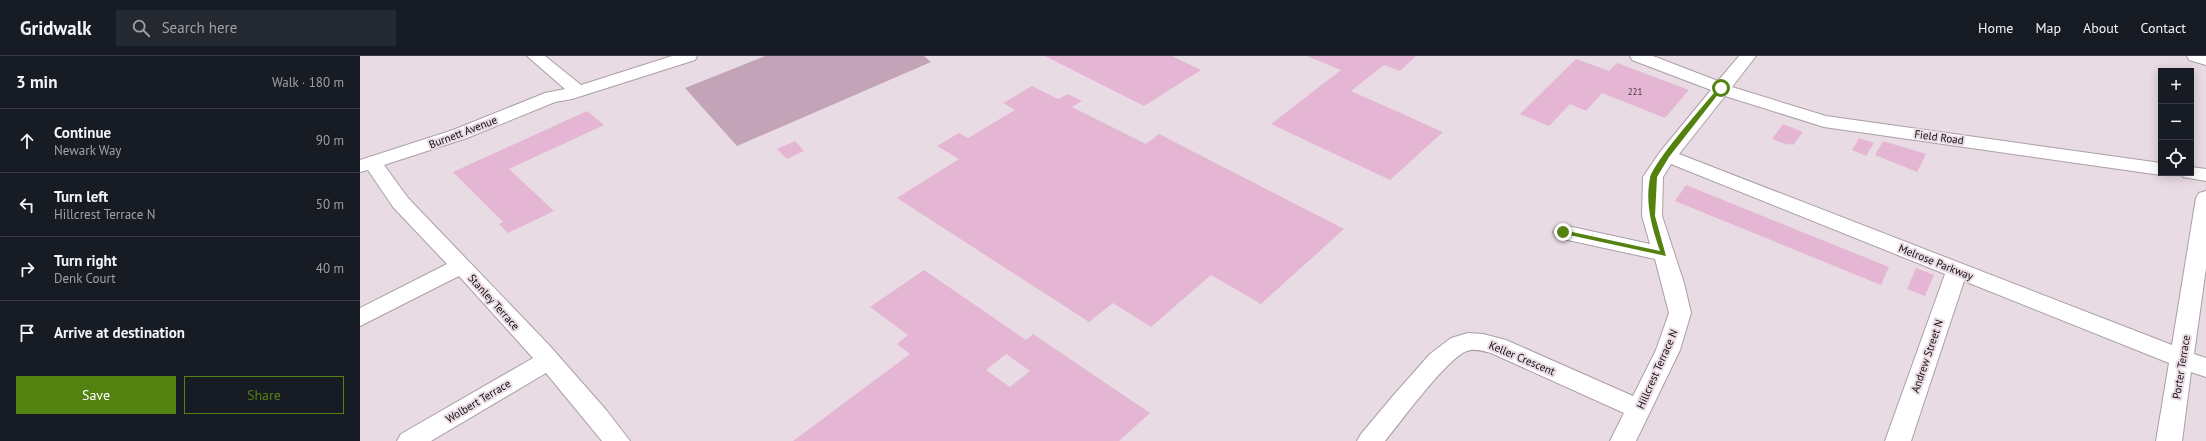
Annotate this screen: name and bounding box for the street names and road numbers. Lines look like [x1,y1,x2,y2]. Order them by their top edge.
street label: Burnett Avenue [427,112,500,151]
street label: Field Road [1913,127,1965,147]
street label: Melrose Parkway [1897,241,1976,284]
street label: Stanley Terrace [465,271,523,333]
street label: Andrew Street N [1908,317,1946,395]
street label: Hillcrest Terrace N [1633,327,1681,411]
street label: Porter Terrace [2169,334,2193,400]
street label: Keller Crescent [1487,338,1557,378]
street label: Wolbert Terrace [443,376,513,426]

